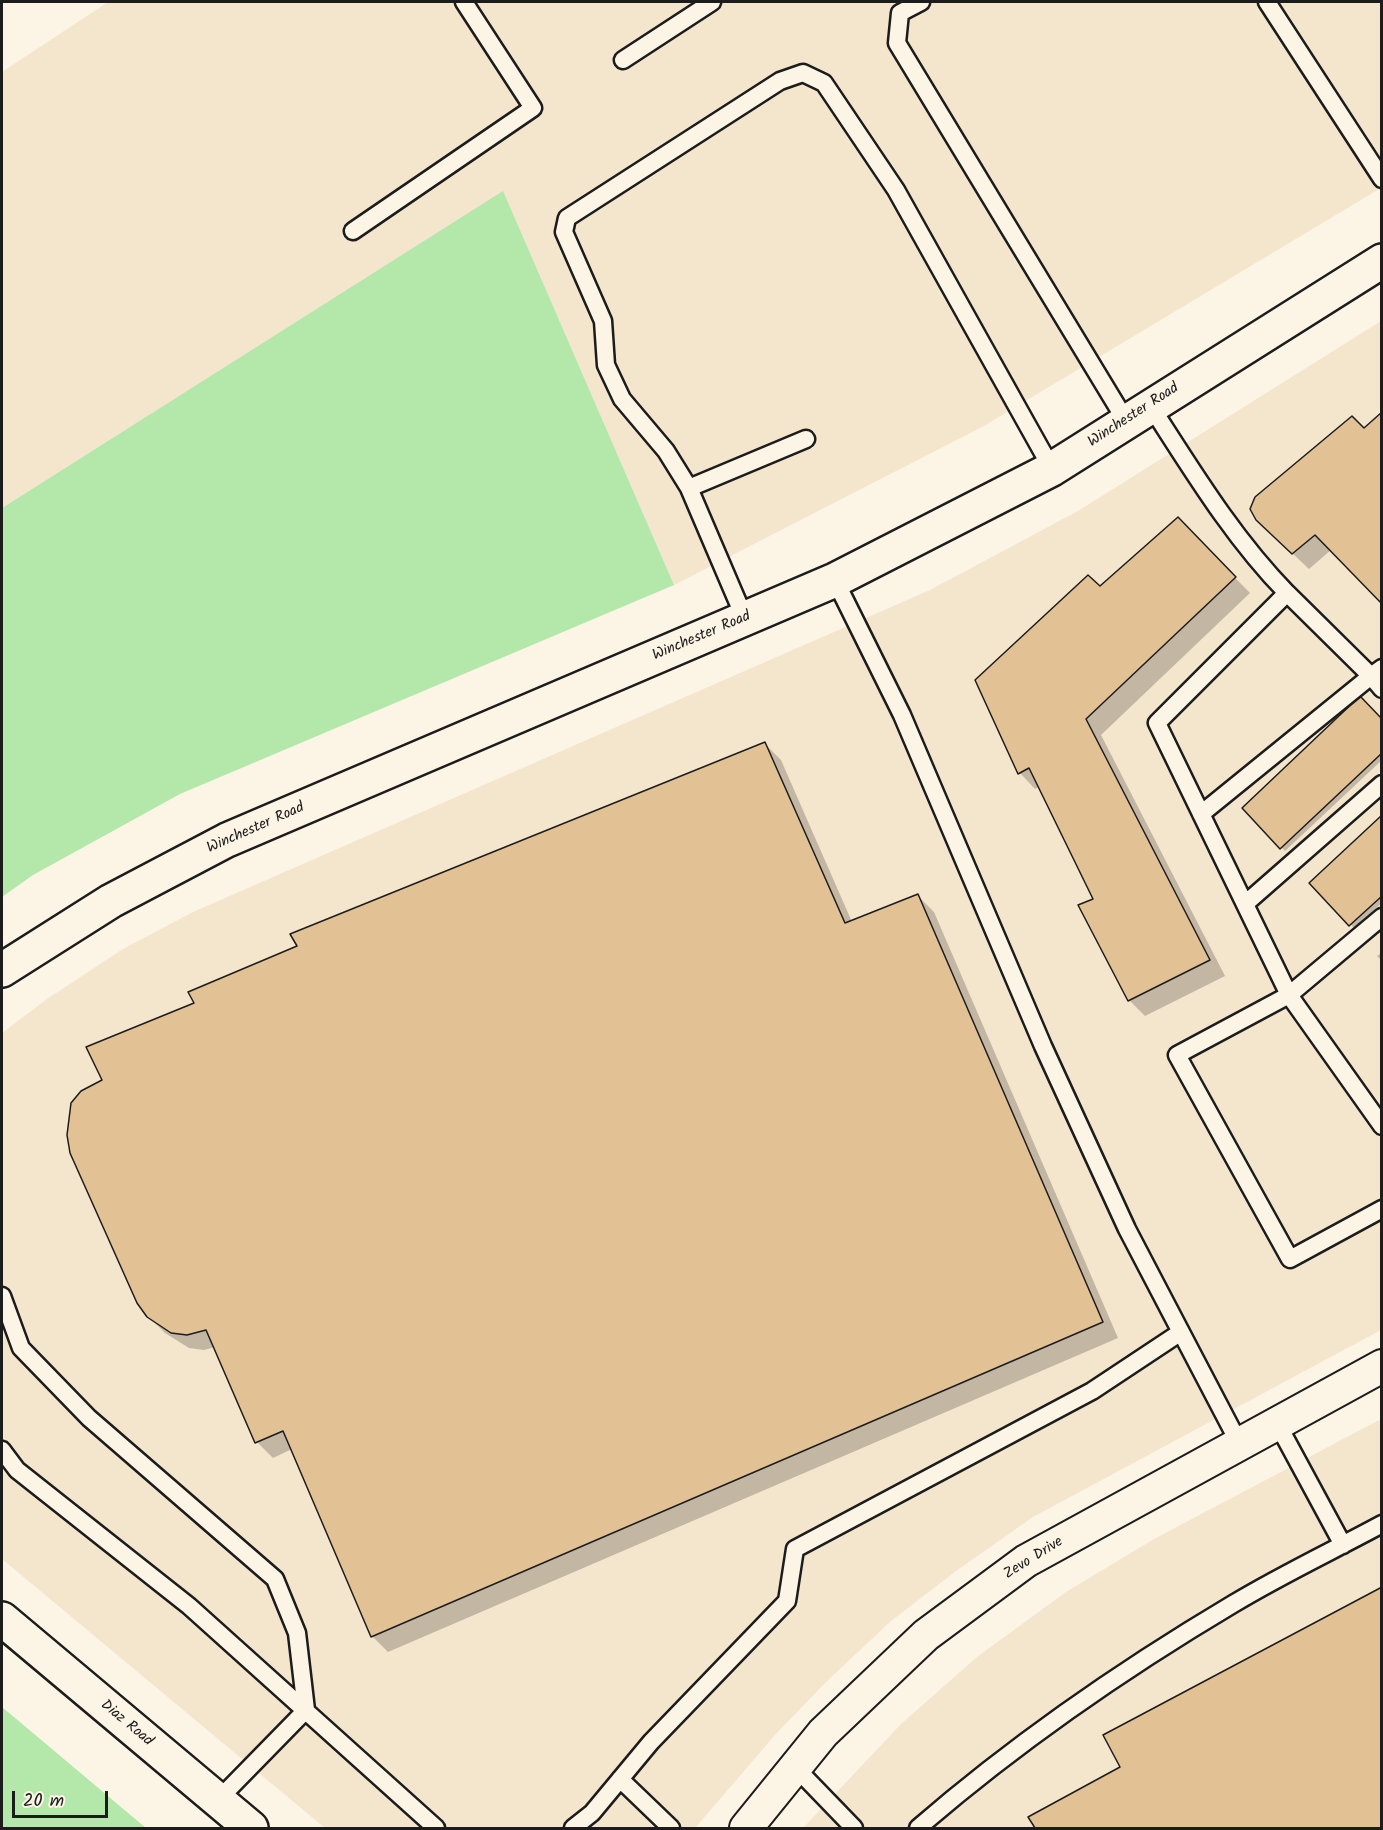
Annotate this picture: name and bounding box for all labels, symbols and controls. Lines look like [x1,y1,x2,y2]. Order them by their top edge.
street label: Winchester Road [1085,380,1183,452]
street label: Winchester Road [650,608,754,666]
street label: Winchester Road [204,799,308,859]
street label: Zevo Drive [1001,1534,1067,1584]
street label: Diaz Road [96,1697,156,1751]
scale bar [15,1779,111,1817]
text: 20 m [23,1787,64,1816]

